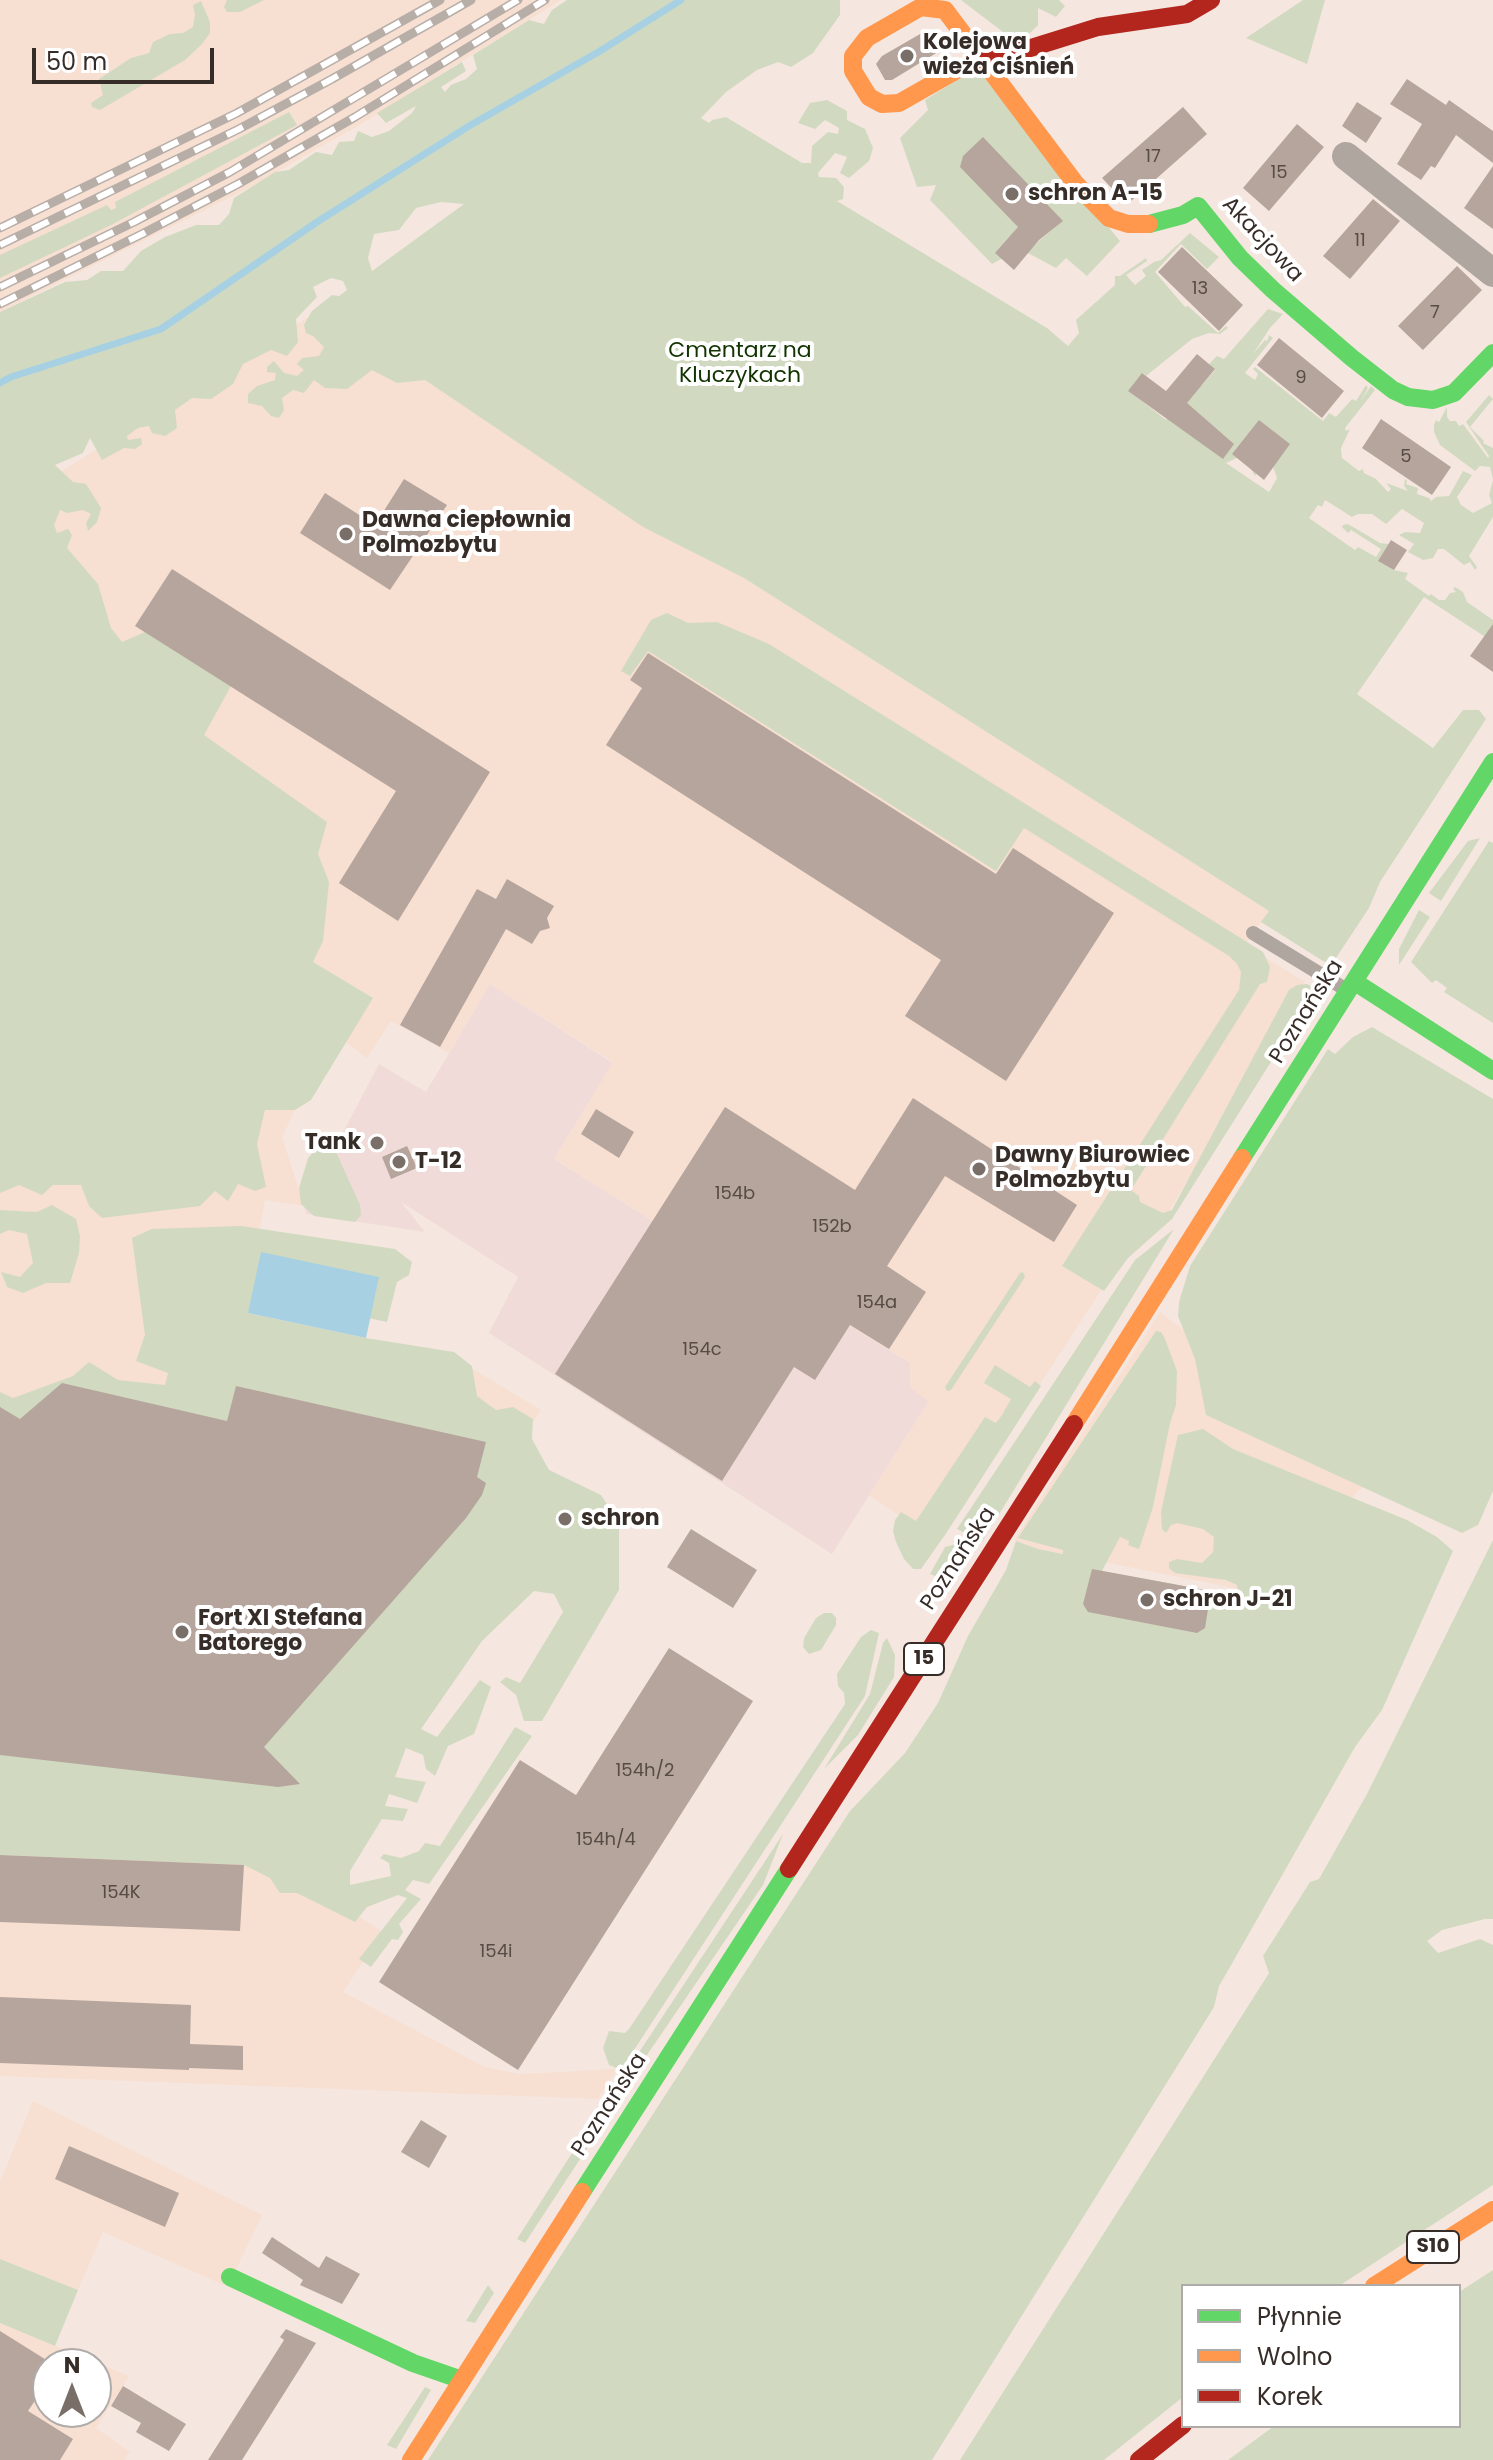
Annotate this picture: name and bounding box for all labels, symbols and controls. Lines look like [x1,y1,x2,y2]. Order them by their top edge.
place label: Kolejowa wieża ciśnień [923,30,1074,82]
scale bar [36,32,218,82]
text: 50 m [46,45,107,78]
marker: Kolejowa wieża ciśnień [898,47,916,65]
house number: 17 [1145,146,1161,168]
house number: 15 [1270,162,1288,184]
place label: schron A-15 [1028,181,1163,207]
marker: schron A-15 [1003,185,1021,203]
street label: Akacjowa [1216,192,1308,288]
house number: 11 [1354,230,1366,252]
house number: 13 [1192,278,1208,300]
house number: 7 [1430,302,1440,324]
park label: Cmentarz na Kluczykach [668,338,812,390]
house number: 9 [1295,367,1307,389]
house number: 5 [1400,446,1412,468]
place label: Dawna ciepłownia Polmozbytu [362,508,571,560]
marker: Dawna ciepłownia Polmozbytu [337,525,355,543]
street label: Poznańska [1265,955,1349,1069]
place label: Tank [305,1130,361,1156]
marker: Tank [368,1134,386,1152]
place label: Dawny Biurowiec Polmozbytu [995,1143,1190,1194]
place label: T-12 [415,1149,462,1175]
marker: T-12 [390,1153,408,1171]
marker: Dawny Biurowiec Polmozbytu [970,1160,988,1178]
house number: 154b [715,1183,755,1205]
house number: 152b [812,1216,852,1238]
house number: 154a [857,1292,897,1314]
house number: 154c [682,1339,722,1361]
street label: Poznańska [916,1503,1002,1615]
place label: schron [581,1506,660,1532]
marker: schron [556,1510,574,1528]
place label: schron J-21 [1163,1587,1293,1613]
marker: schron J-21 [1138,1591,1156,1609]
place label: Fort XI Stefana Batorego [198,1606,363,1658]
marker: Fort XI Stefana Batorego [173,1623,191,1641]
road number: 15 [904,1643,944,1675]
house number: 154h/2 [616,1760,674,1782]
house number: 154h/4 [576,1829,636,1851]
house number: 154K [101,1882,141,1904]
house number: 154i [480,1941,512,1963]
street label: Poznańska [567,2049,653,2161]
road number: S10 [1407,2231,1459,2263]
legend [1181,2284,1461,2428]
text: Płynnie [1257,2300,1342,2333]
text: Wolno [1257,2340,1332,2373]
north arrow [32,2348,112,2428]
text: N [64,2350,80,2381]
text: Korek [1257,2380,1323,2413]

